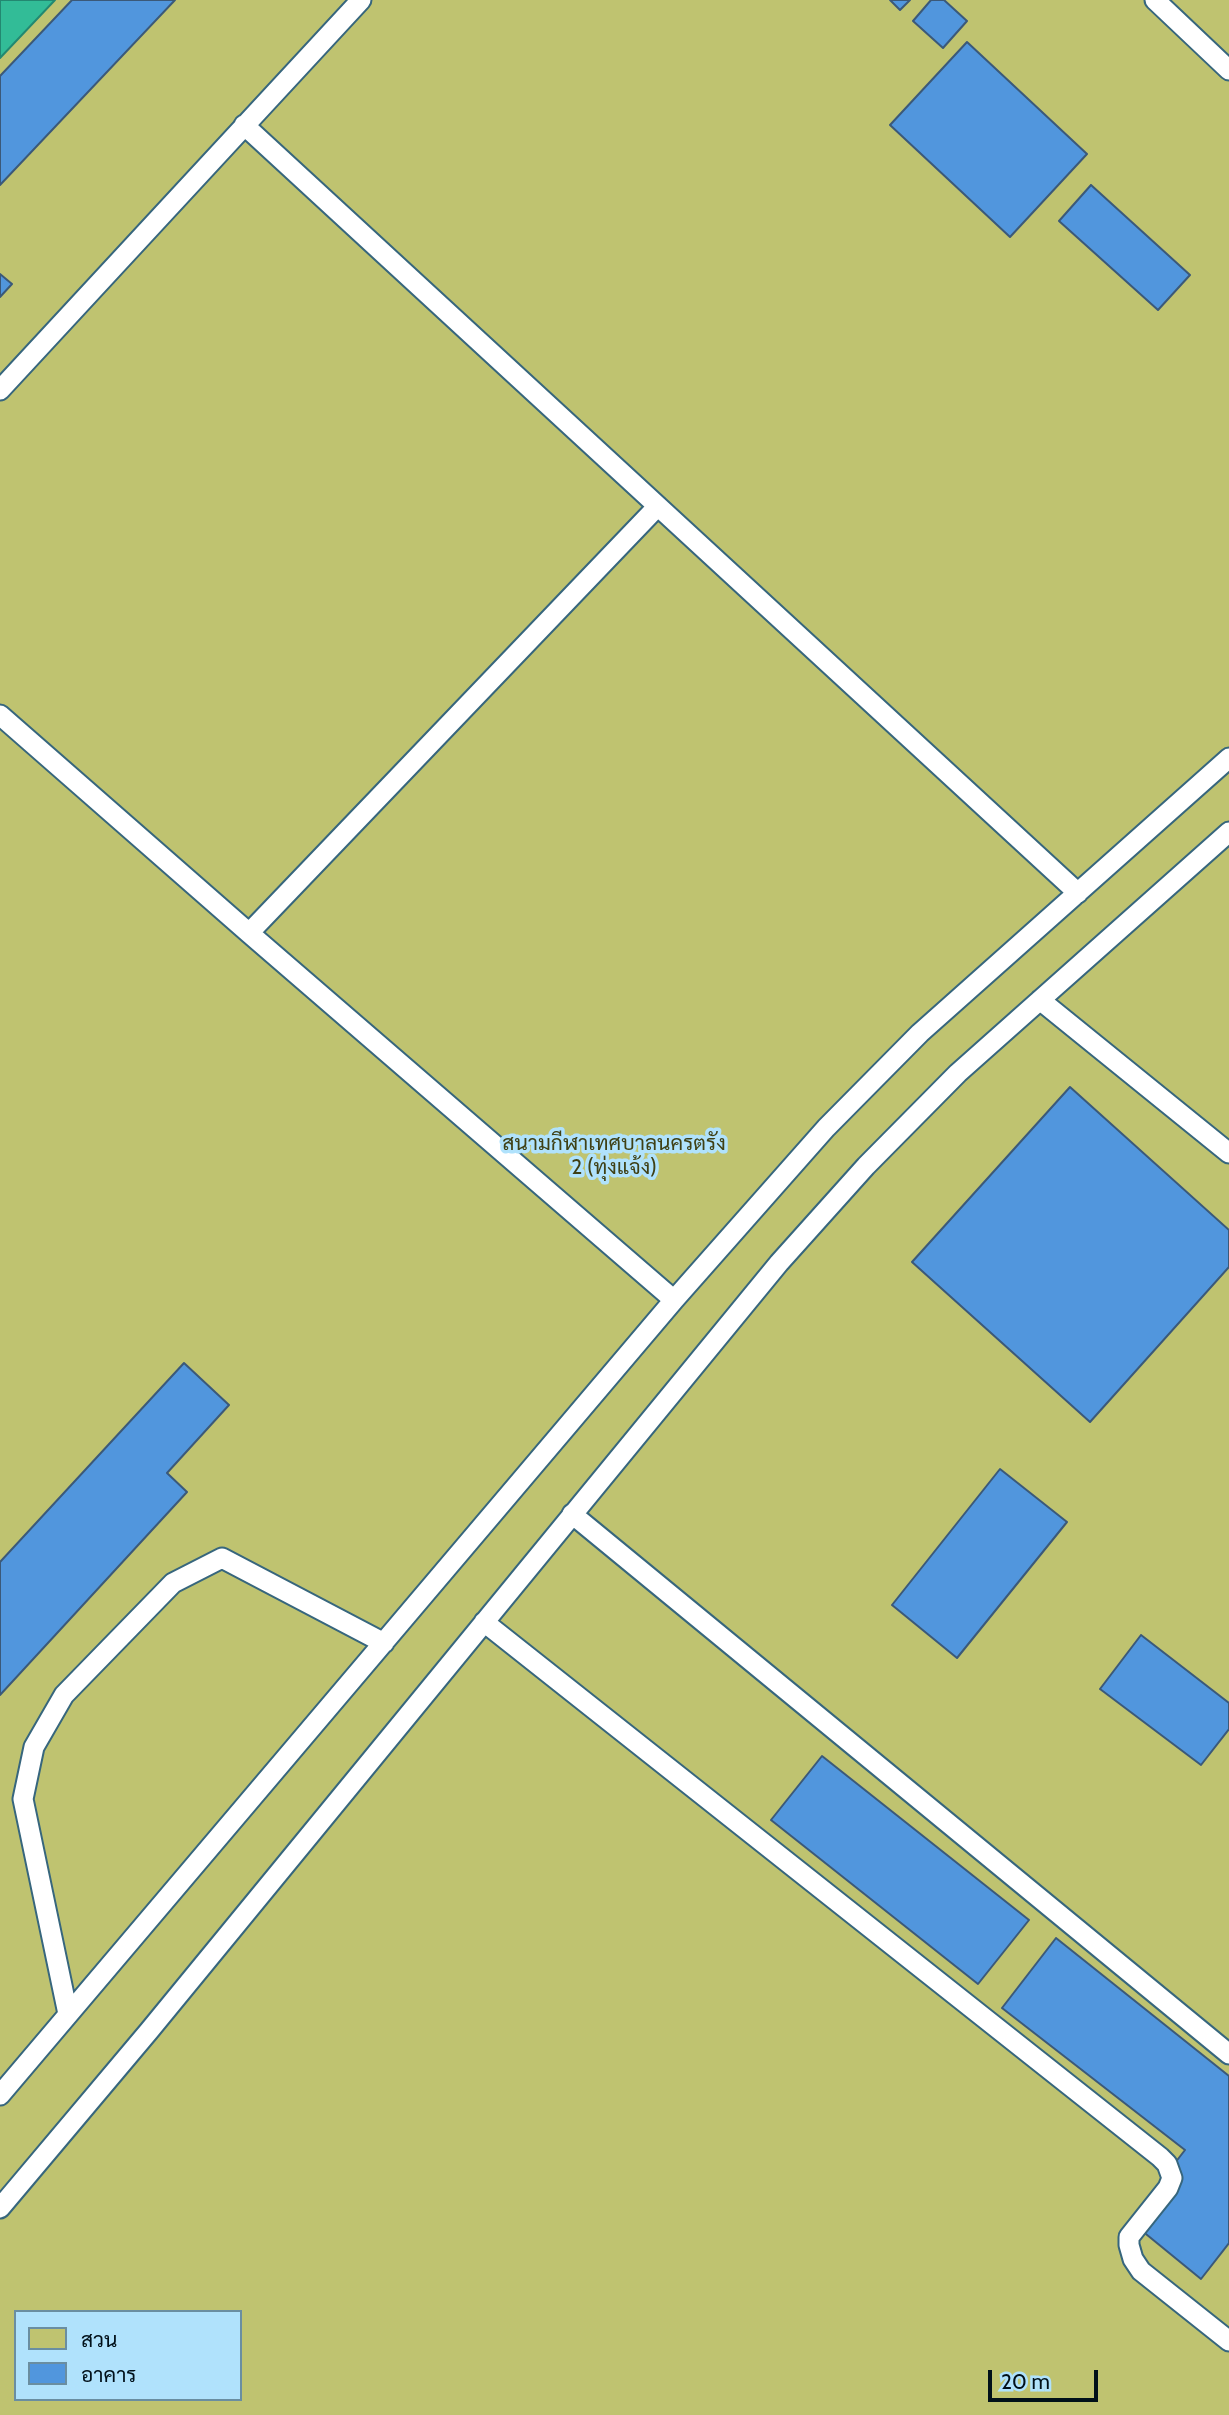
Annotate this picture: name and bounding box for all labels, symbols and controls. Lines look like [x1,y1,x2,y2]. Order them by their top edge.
park label: สนามกีฬาเทศบาลนครตรัง 2 (ทุ่งแจ้ง) [502,1131,726,1181]
legend [14,2310,242,2401]
text: สวน [81,2327,117,2352]
scale bar [991,2356,1101,2400]
text: อาคาร [81,2362,137,2387]
text: 20 m [1001,2369,1050,2394]

